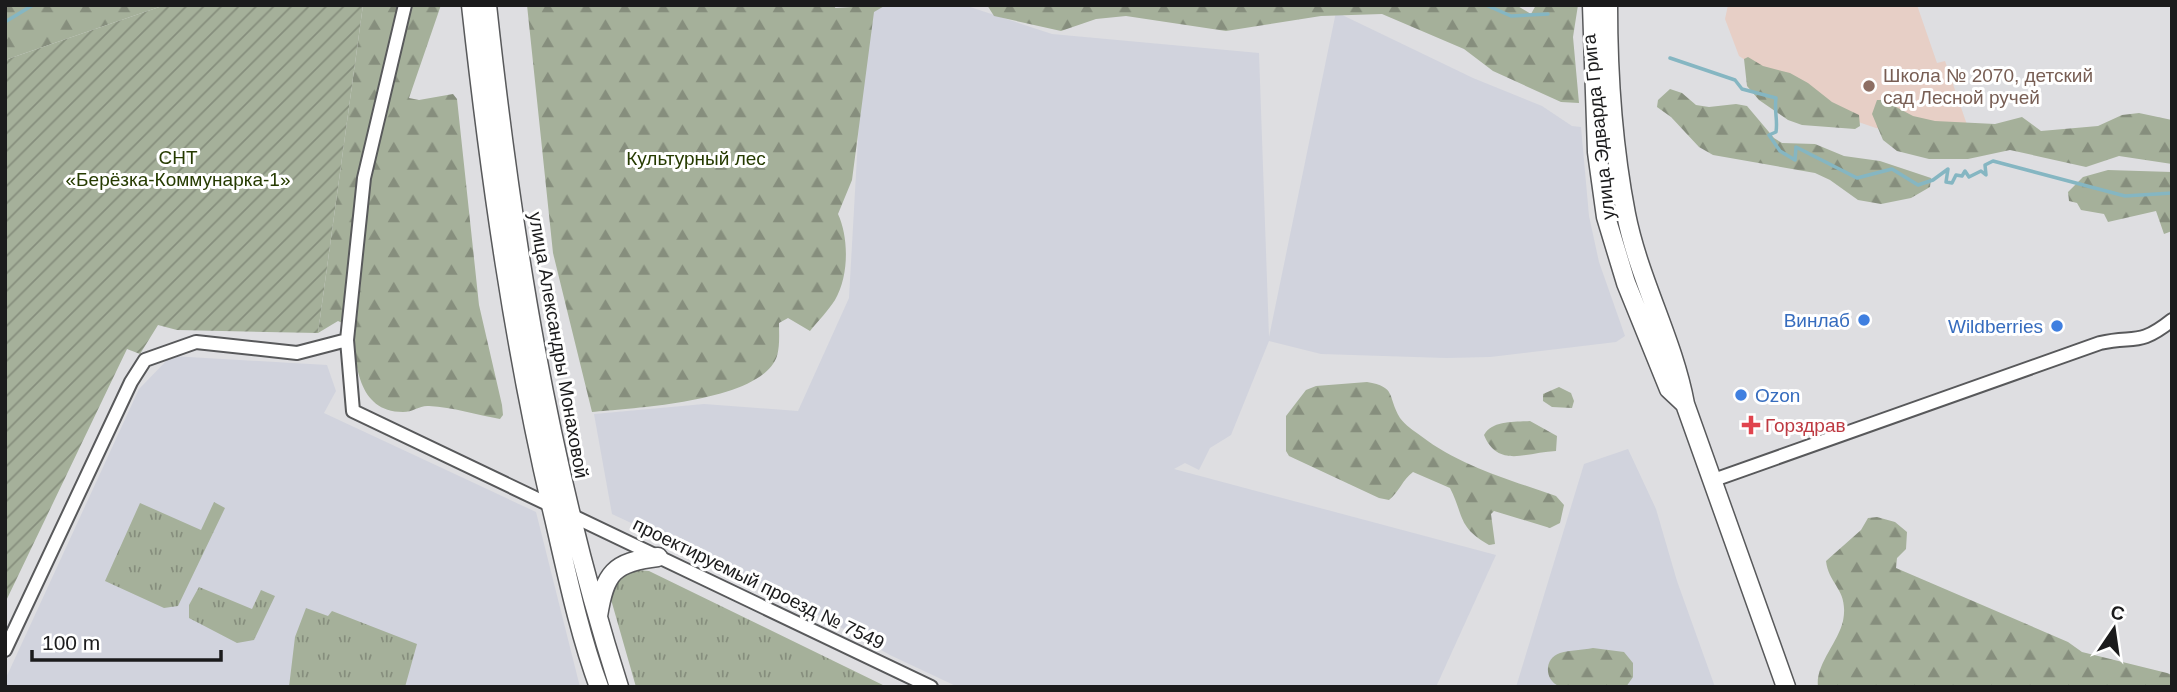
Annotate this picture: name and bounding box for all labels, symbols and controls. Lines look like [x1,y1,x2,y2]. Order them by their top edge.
street label: улица Эдварда Грига [1578,33,1619,221]
place label: Школа № 2070, детский сад Лесной ручей [1883,65,2093,108]
marker: Школа № 2070, детский сад Лесной ручей [1861,78,1877,94]
park label: СНТ «Берёзка-Коммунарка-1» [66,147,290,190]
park label: Культурный лес [626,148,766,169]
street label: улица Александры Монаховой [525,210,592,480]
place label: Винлаб [1784,310,1850,331]
marker: Винлаб [1856,312,1872,328]
place label: Wildberries [1948,316,2043,337]
marker: Wildberries [2049,318,2065,334]
place label: Ozon [1755,385,1800,406]
marker: Ozon [1733,387,1749,403]
place label: Горздрав [1765,415,1846,436]
marker: Горздрав [1743,417,1759,433]
street label: проектируемый проезд № 7549 [630,513,888,654]
north arrow [2079,594,2149,664]
text: С [2109,601,2127,625]
scale bar [32,618,220,662]
text: 100 m [42,631,100,654]

